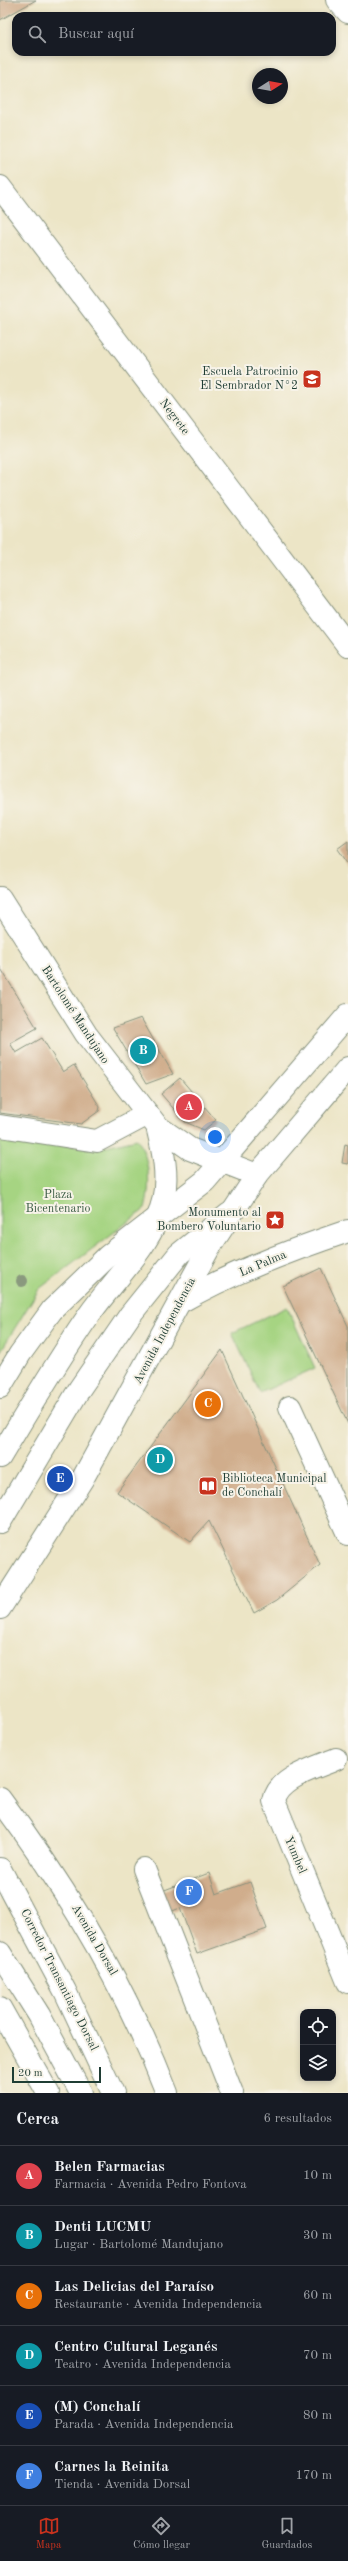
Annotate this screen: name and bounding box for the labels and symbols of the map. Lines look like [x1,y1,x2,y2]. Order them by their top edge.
north arrow [252,68,288,104]
place label: Escuela Patrocinio El Sembrador N°2 [200,366,298,392]
school or university icon: Escuela Patrocinio El Sembrador N°2 [301,368,323,390]
street label: Negrete [157,397,192,438]
street label: Bartolomé Mandujano [39,964,111,1066]
pin: B [130,1036,156,1066]
pin: A [176,1092,202,1122]
your location [205,1127,225,1147]
park label: Plaza Bicentenario [26,1189,91,1215]
place label: Monumento al Bombero Voluntario [157,1207,261,1233]
place icon: Monumento al Bombero Voluntario [264,1209,286,1231]
street label: La Palma [238,1249,288,1279]
street label: Avenida Independencia [132,1276,198,1386]
pin: C [195,1389,221,1419]
pin: D [147,1445,173,1475]
pin: E [47,1464,73,1494]
place label: Biblioteca Municipal de Conchalí [222,1473,326,1499]
library icon: Biblioteca Municipal de Conchalí [197,1475,219,1497]
street label: Yumbel [282,1835,308,1875]
pin: F [176,1877,202,1907]
street label: Avenida Dorsal [69,1903,119,1977]
street label: Corredor Transantiago Dorsal [18,1907,100,2053]
scale bar [12,2065,101,2084]

